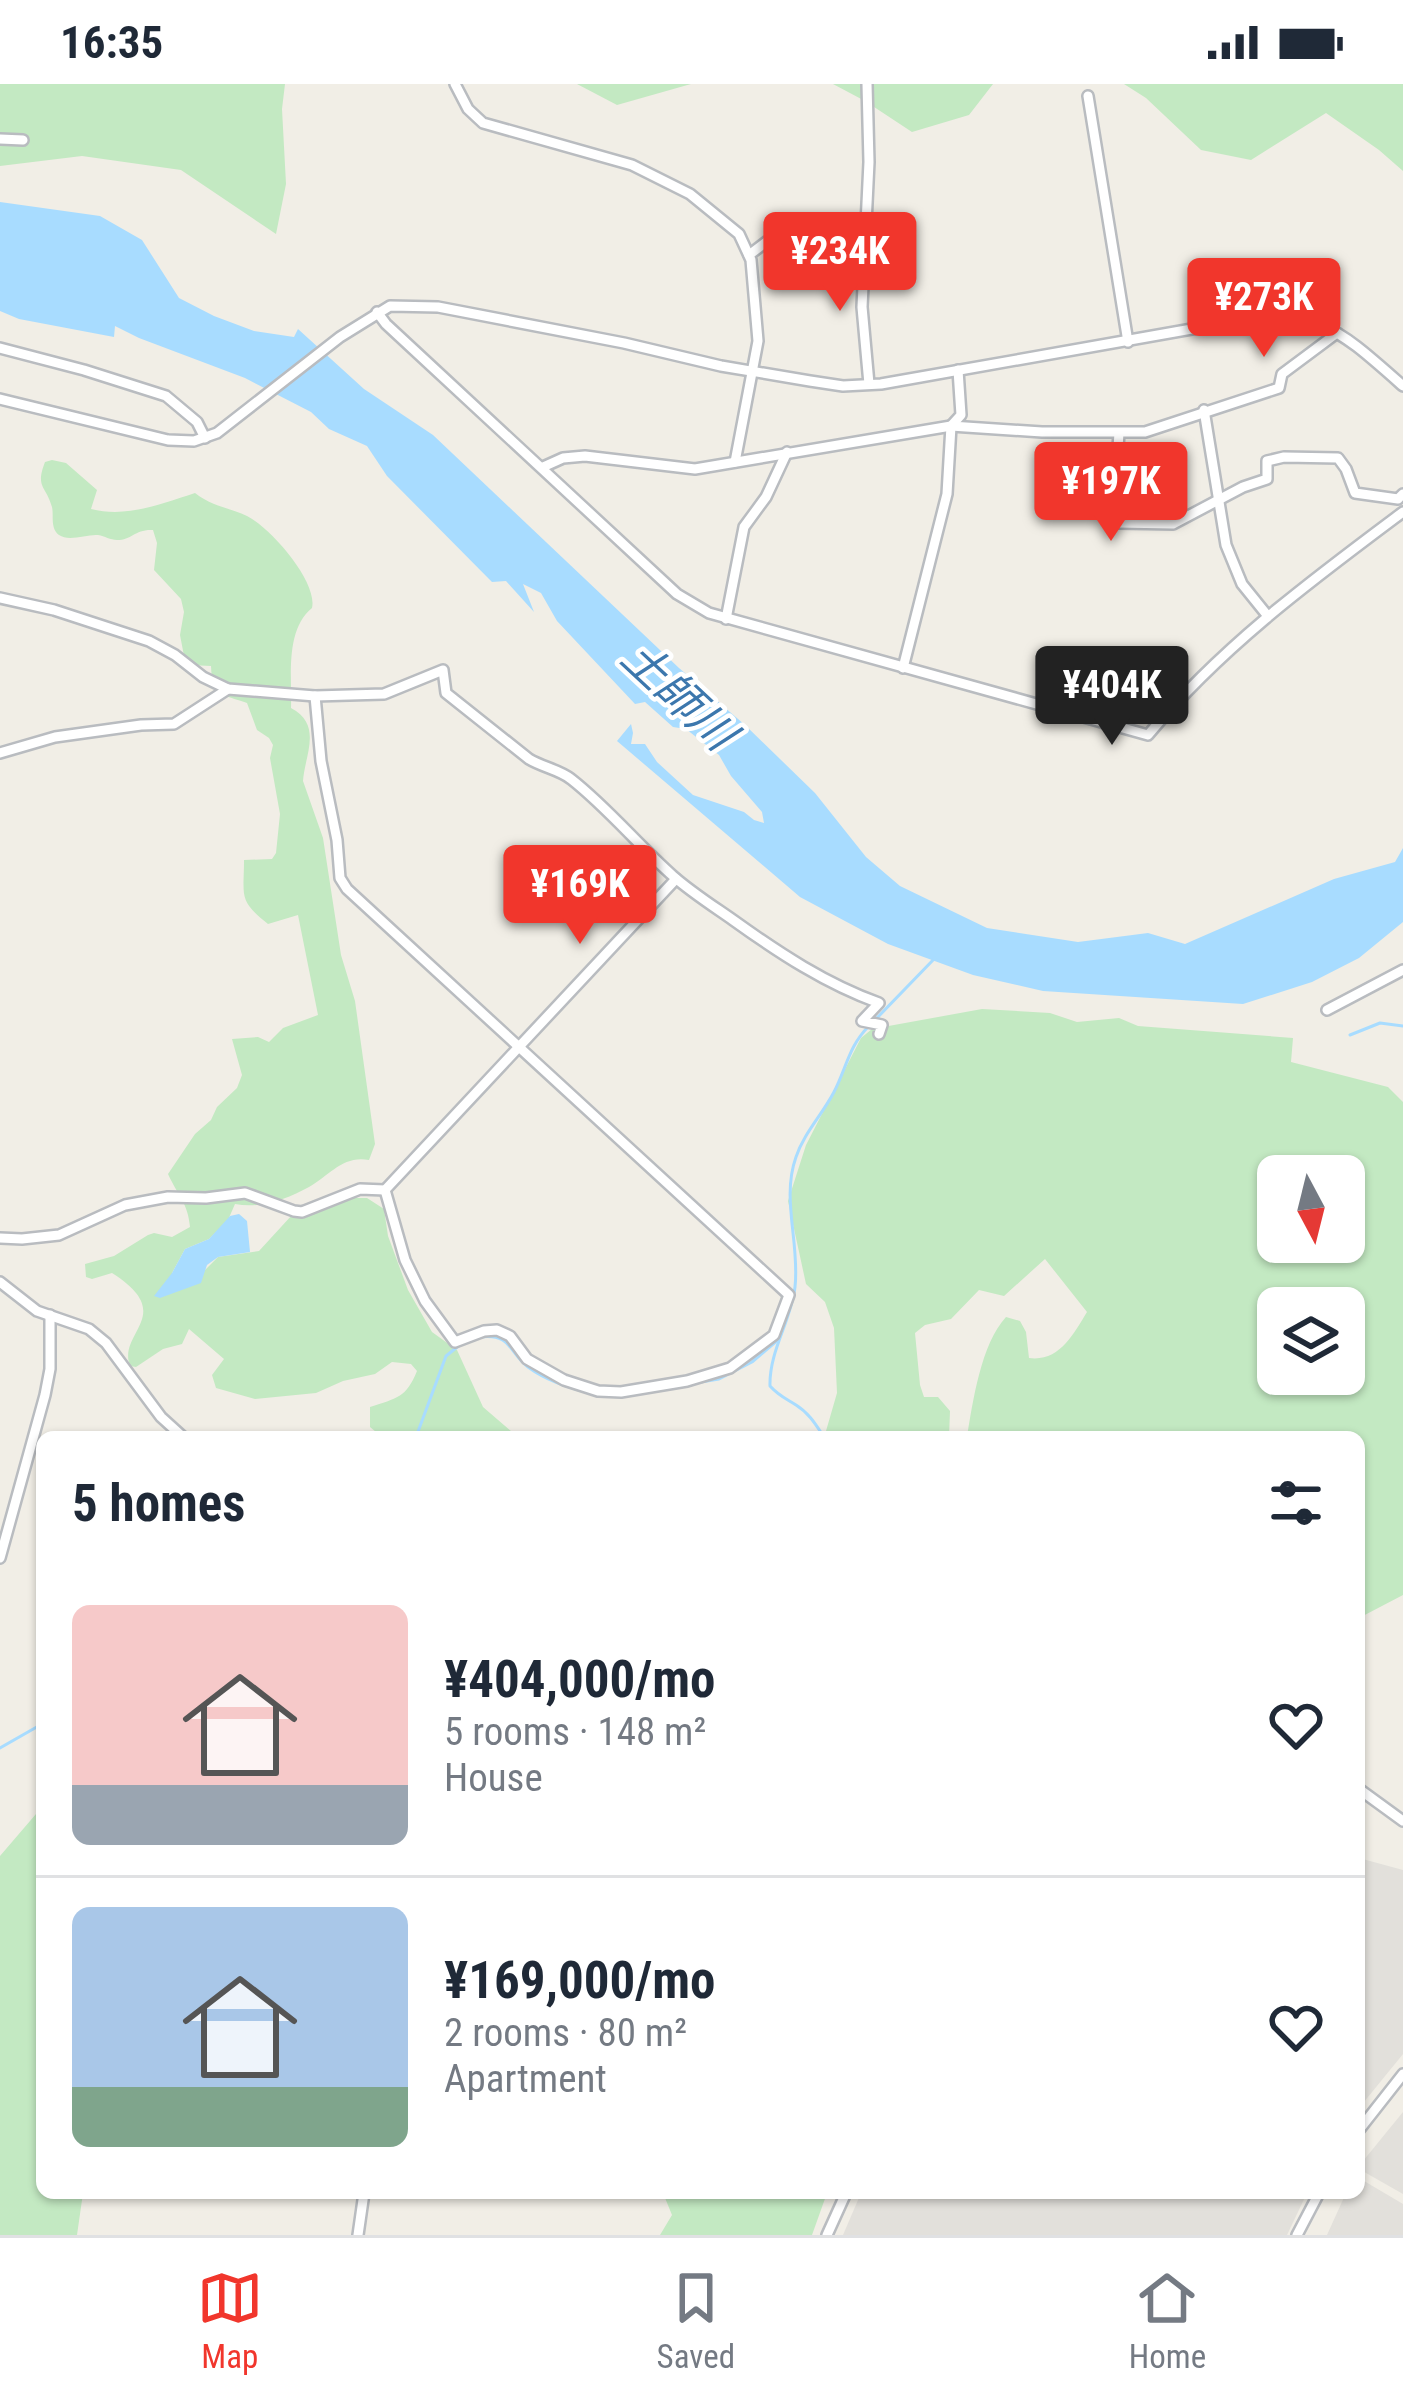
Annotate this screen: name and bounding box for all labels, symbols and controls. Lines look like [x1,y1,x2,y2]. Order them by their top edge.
text: 16:35 [60,16,163,69]
pin: ¥234K [756,212,924,314]
text: ¥234K [790,228,890,274]
pin: ¥273K [1180,258,1348,360]
text: ¥273K [1214,274,1314,320]
pin: ¥197K [1027,442,1195,544]
text: ¥197K [1061,458,1161,504]
water label: 土師川 [611,630,749,764]
pin: ¥404K [1028,646,1196,748]
text: ¥404K [1062,662,1162,708]
pin: ¥169K [496,845,664,947]
text: ¥169K [530,861,630,907]
north arrow [1257,1155,1365,1263]
map controls [1257,1155,1365,1395]
button: layers [1257,1287,1365,1395]
icon: filters [1263,1470,1329,1536]
text: 5 homes [72,1474,245,1533]
text: ¥404,000/mo [444,1650,716,1709]
icon: home [168,1653,312,1797]
icon: heart [1263,1692,1329,1758]
text: 5 rooms · 148 m² [444,1709,706,1755]
text: House [444,1755,543,1801]
text: ¥169,000/mo [444,1951,716,2010]
icon: home [168,1955,312,2099]
icon: heart [1263,1994,1329,2060]
text: 2 rooms · 80 m² [444,2010,687,2056]
text: Apartment [444,2056,607,2102]
tab: Map [197,2265,263,2376]
tab: Saved [657,2265,735,2376]
tab: Home [1129,2265,1206,2376]

